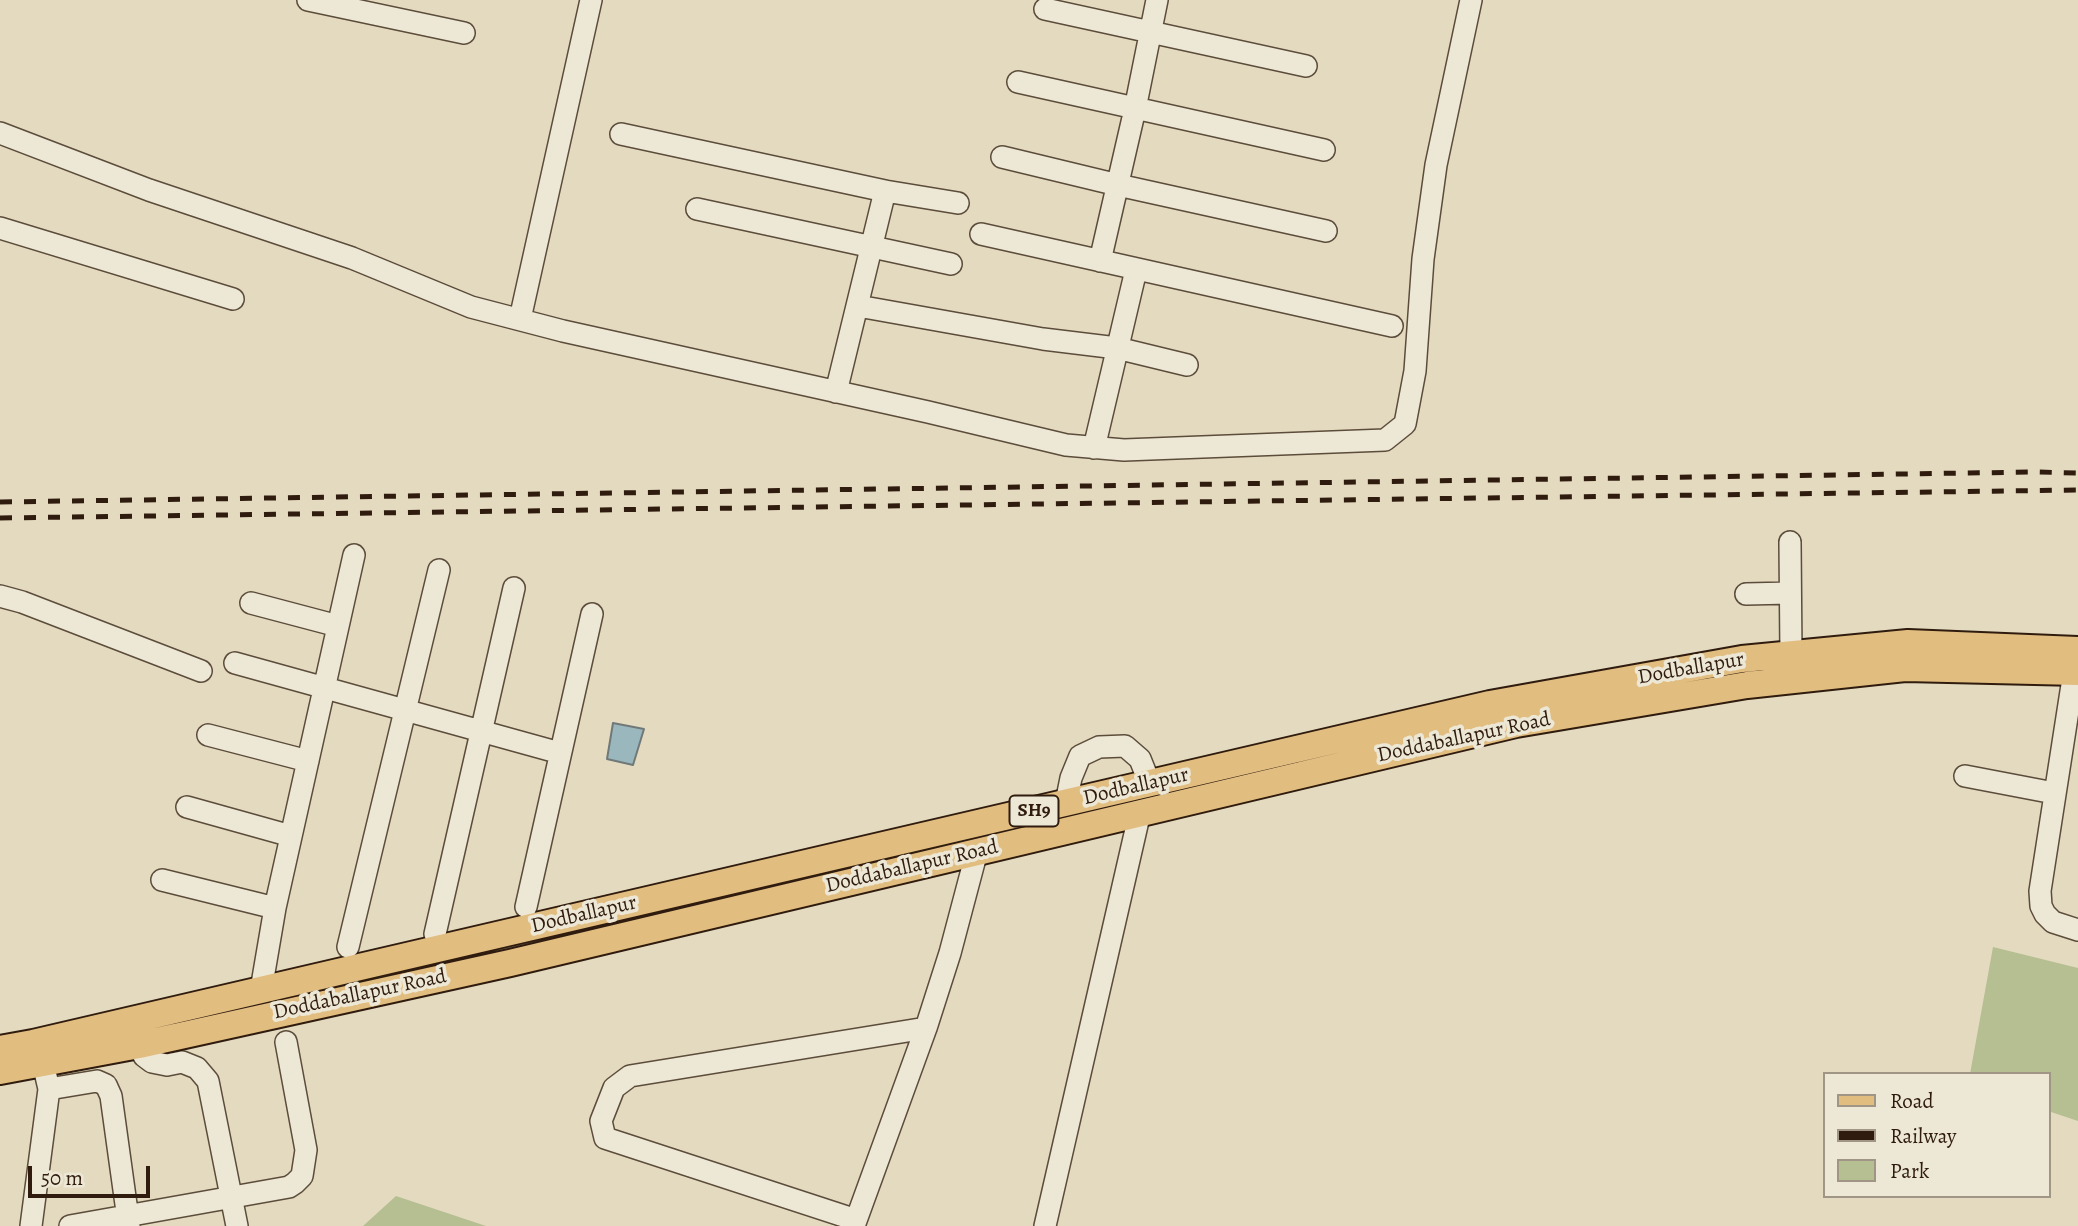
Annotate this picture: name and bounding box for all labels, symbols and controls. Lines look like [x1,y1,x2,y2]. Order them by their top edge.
street label: Dodballapur [1636,647,1746,691]
street label: Doddaballapur Road [1375,707,1553,769]
street label: Dodballapur [1081,763,1191,811]
road number: SH9 [1010,796,1058,826]
street label: Doddaballapur Road [823,835,1001,899]
street label: Dodballapur [529,891,639,939]
street label: Doddaballapur Road [271,964,449,1026]
legend [1822,1072,2050,1198]
text: Road [1890,1087,1934,1115]
text: Railway [1890,1122,1956,1150]
scale bar [32,1152,154,1196]
text: Park [1890,1157,1929,1185]
text: 50 m [41,1164,83,1192]

